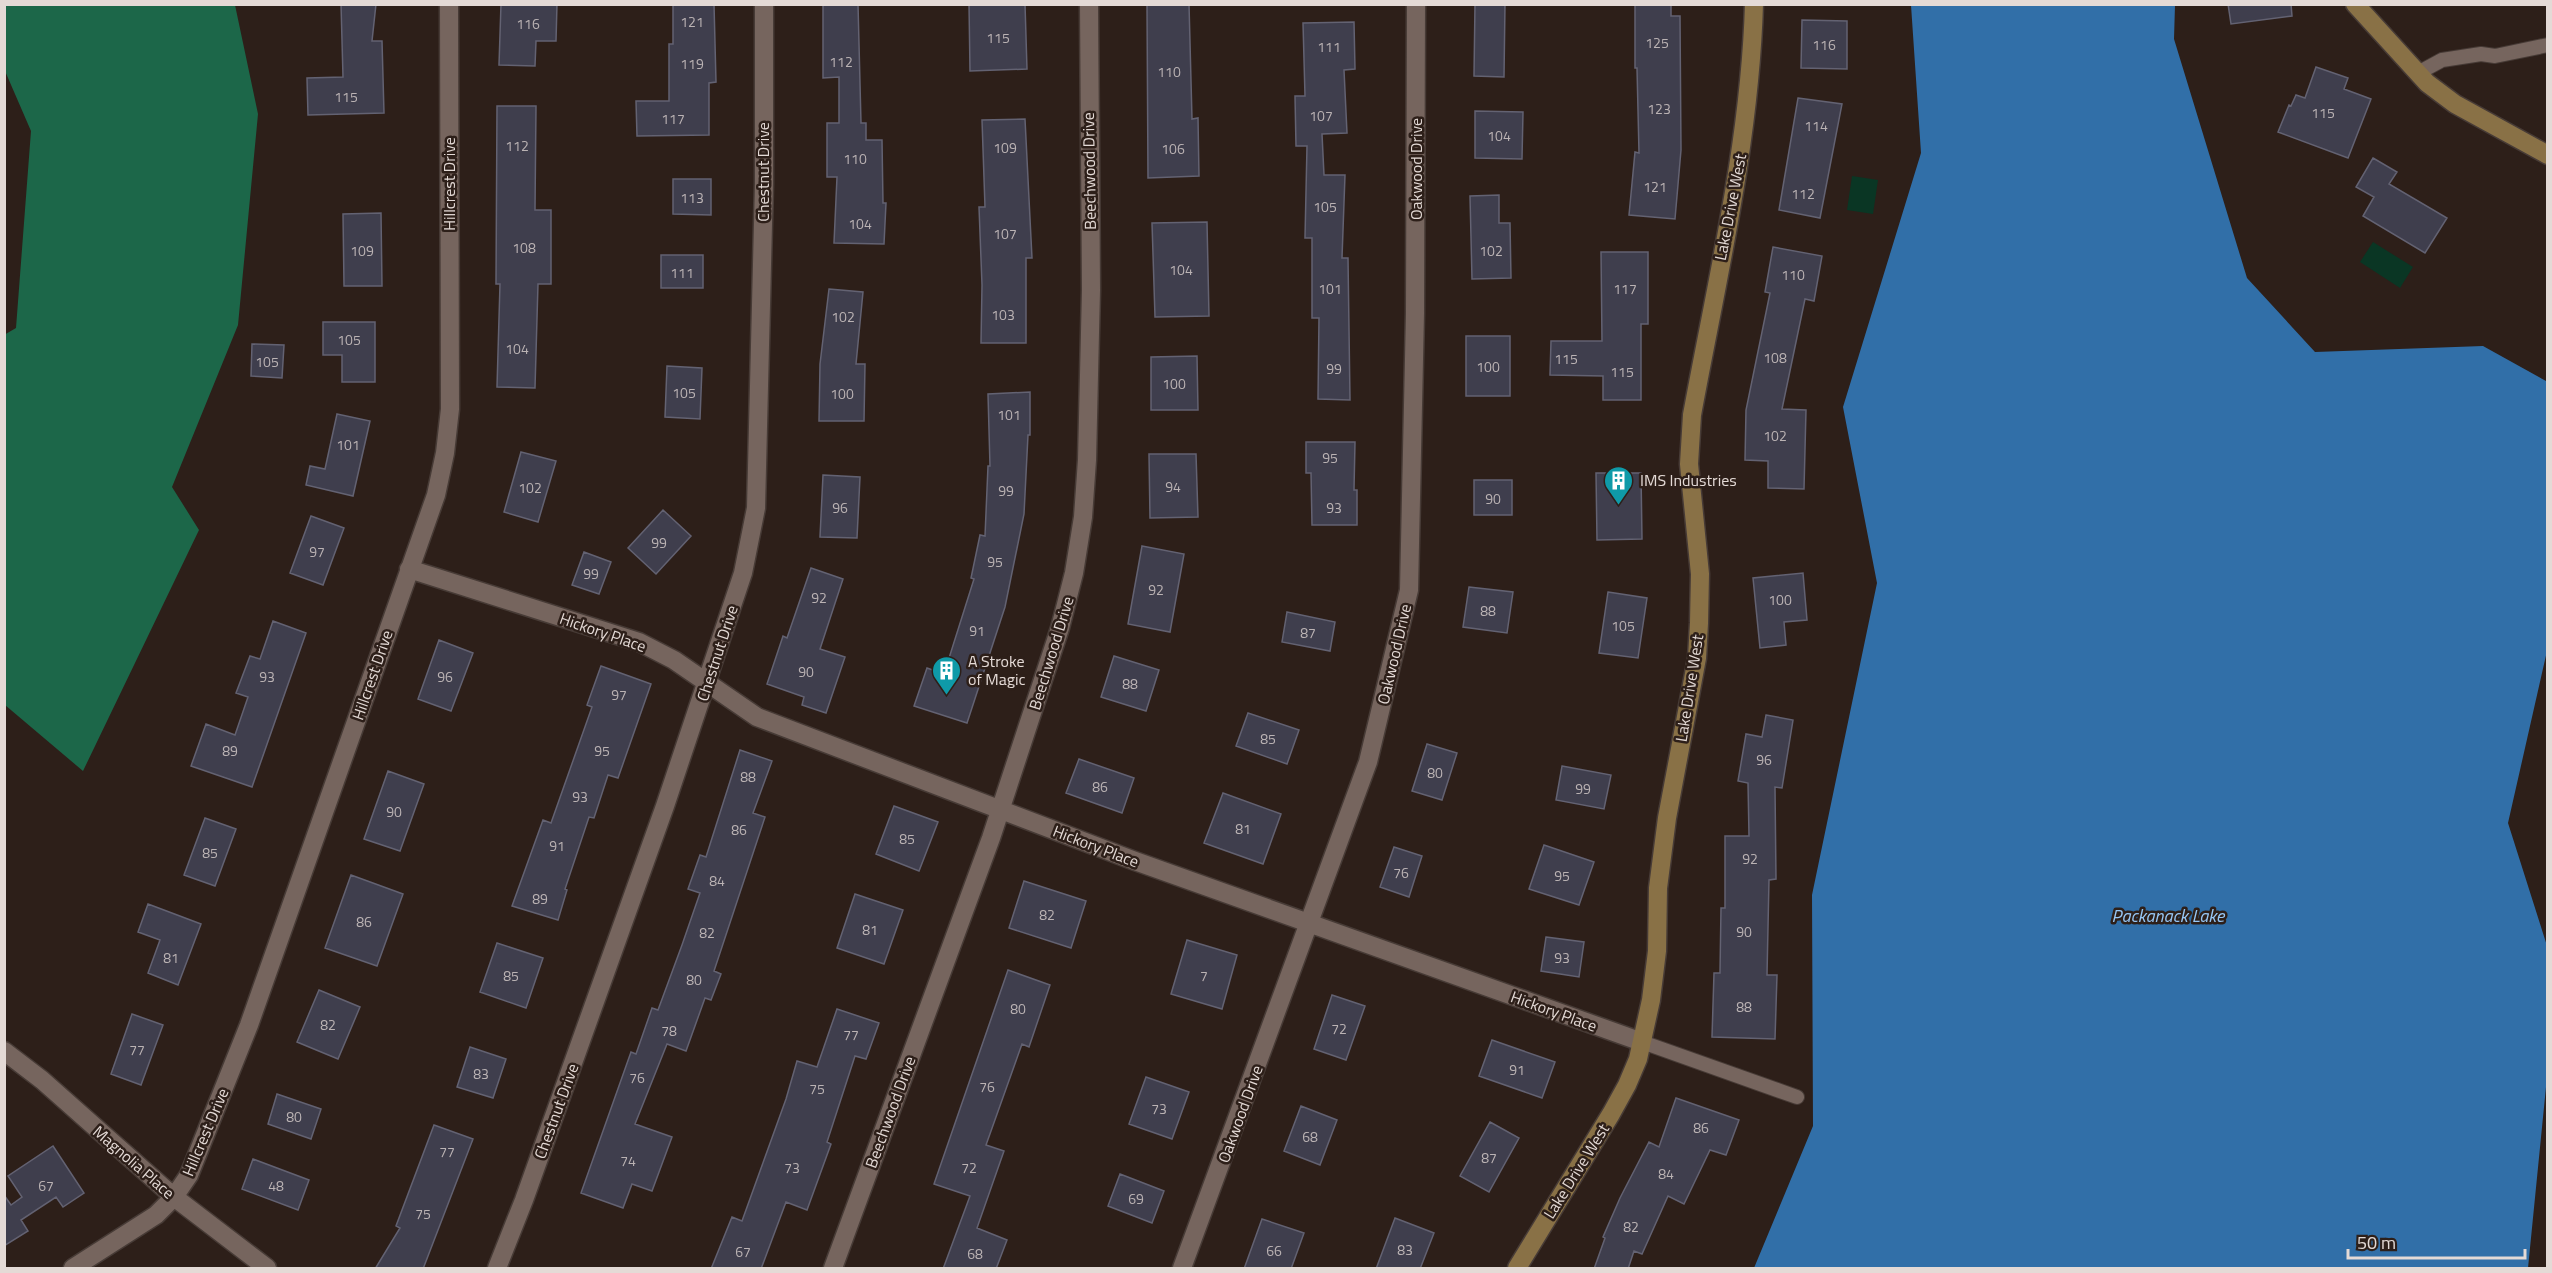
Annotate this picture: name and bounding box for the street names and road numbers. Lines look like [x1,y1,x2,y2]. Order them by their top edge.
street label: Beechwood Drive [1076,112,1102,230]
street label: Oakwood Drive [1404,118,1428,220]
street label: Chestnut Drive [751,122,775,222]
street label: Hillcrest Drive [437,137,461,231]
street label: Lake Drive West [1708,151,1752,262]
street label: Beechwood Drive [1022,593,1080,713]
street label: Oakwood Drive [1371,601,1417,707]
street label: Chestnut Drive [690,602,744,704]
street label: Hickory Place [556,606,650,658]
street label: Hillcrest Drive [345,627,399,723]
street label: Lake Drive West [1669,632,1709,743]
street label: Hickory Place [1050,819,1142,873]
street label: Hickory Place [1508,984,1600,1038]
street label: Beechwood Drive [859,1053,921,1171]
street label: Chestnut Drive [528,1060,584,1162]
street label: Oakwood Drive [1211,1062,1269,1166]
street label: Hillcrest Drive [176,1084,234,1180]
street label: Lake Drive West [1537,1118,1615,1223]
street label: Magnolia Place [88,1120,180,1204]

